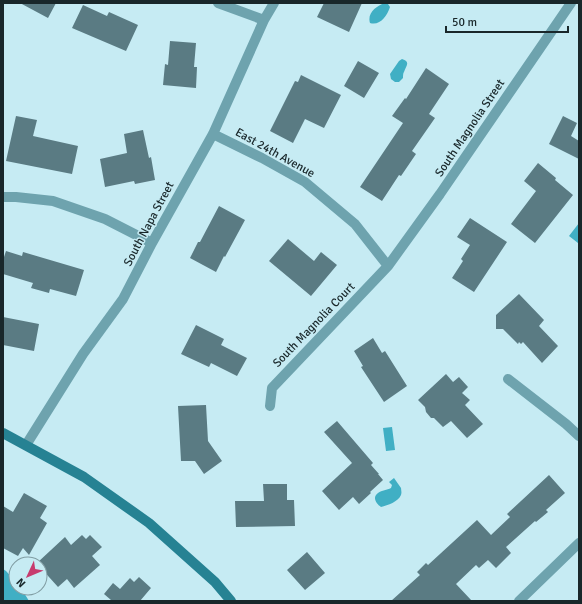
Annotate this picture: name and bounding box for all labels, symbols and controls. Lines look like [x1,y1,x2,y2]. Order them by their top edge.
scale bar [446,8,568,34]
text: 50 m [452,15,477,30]
street label: South Magnolia Street [432,76,508,180]
street label: East 24th Avenue [233,125,317,181]
street label: South Napa Street [120,179,178,269]
street label: South Magnolia Court [270,280,358,370]
north arrow [8,556,48,596]
text: N [14,575,29,590]

